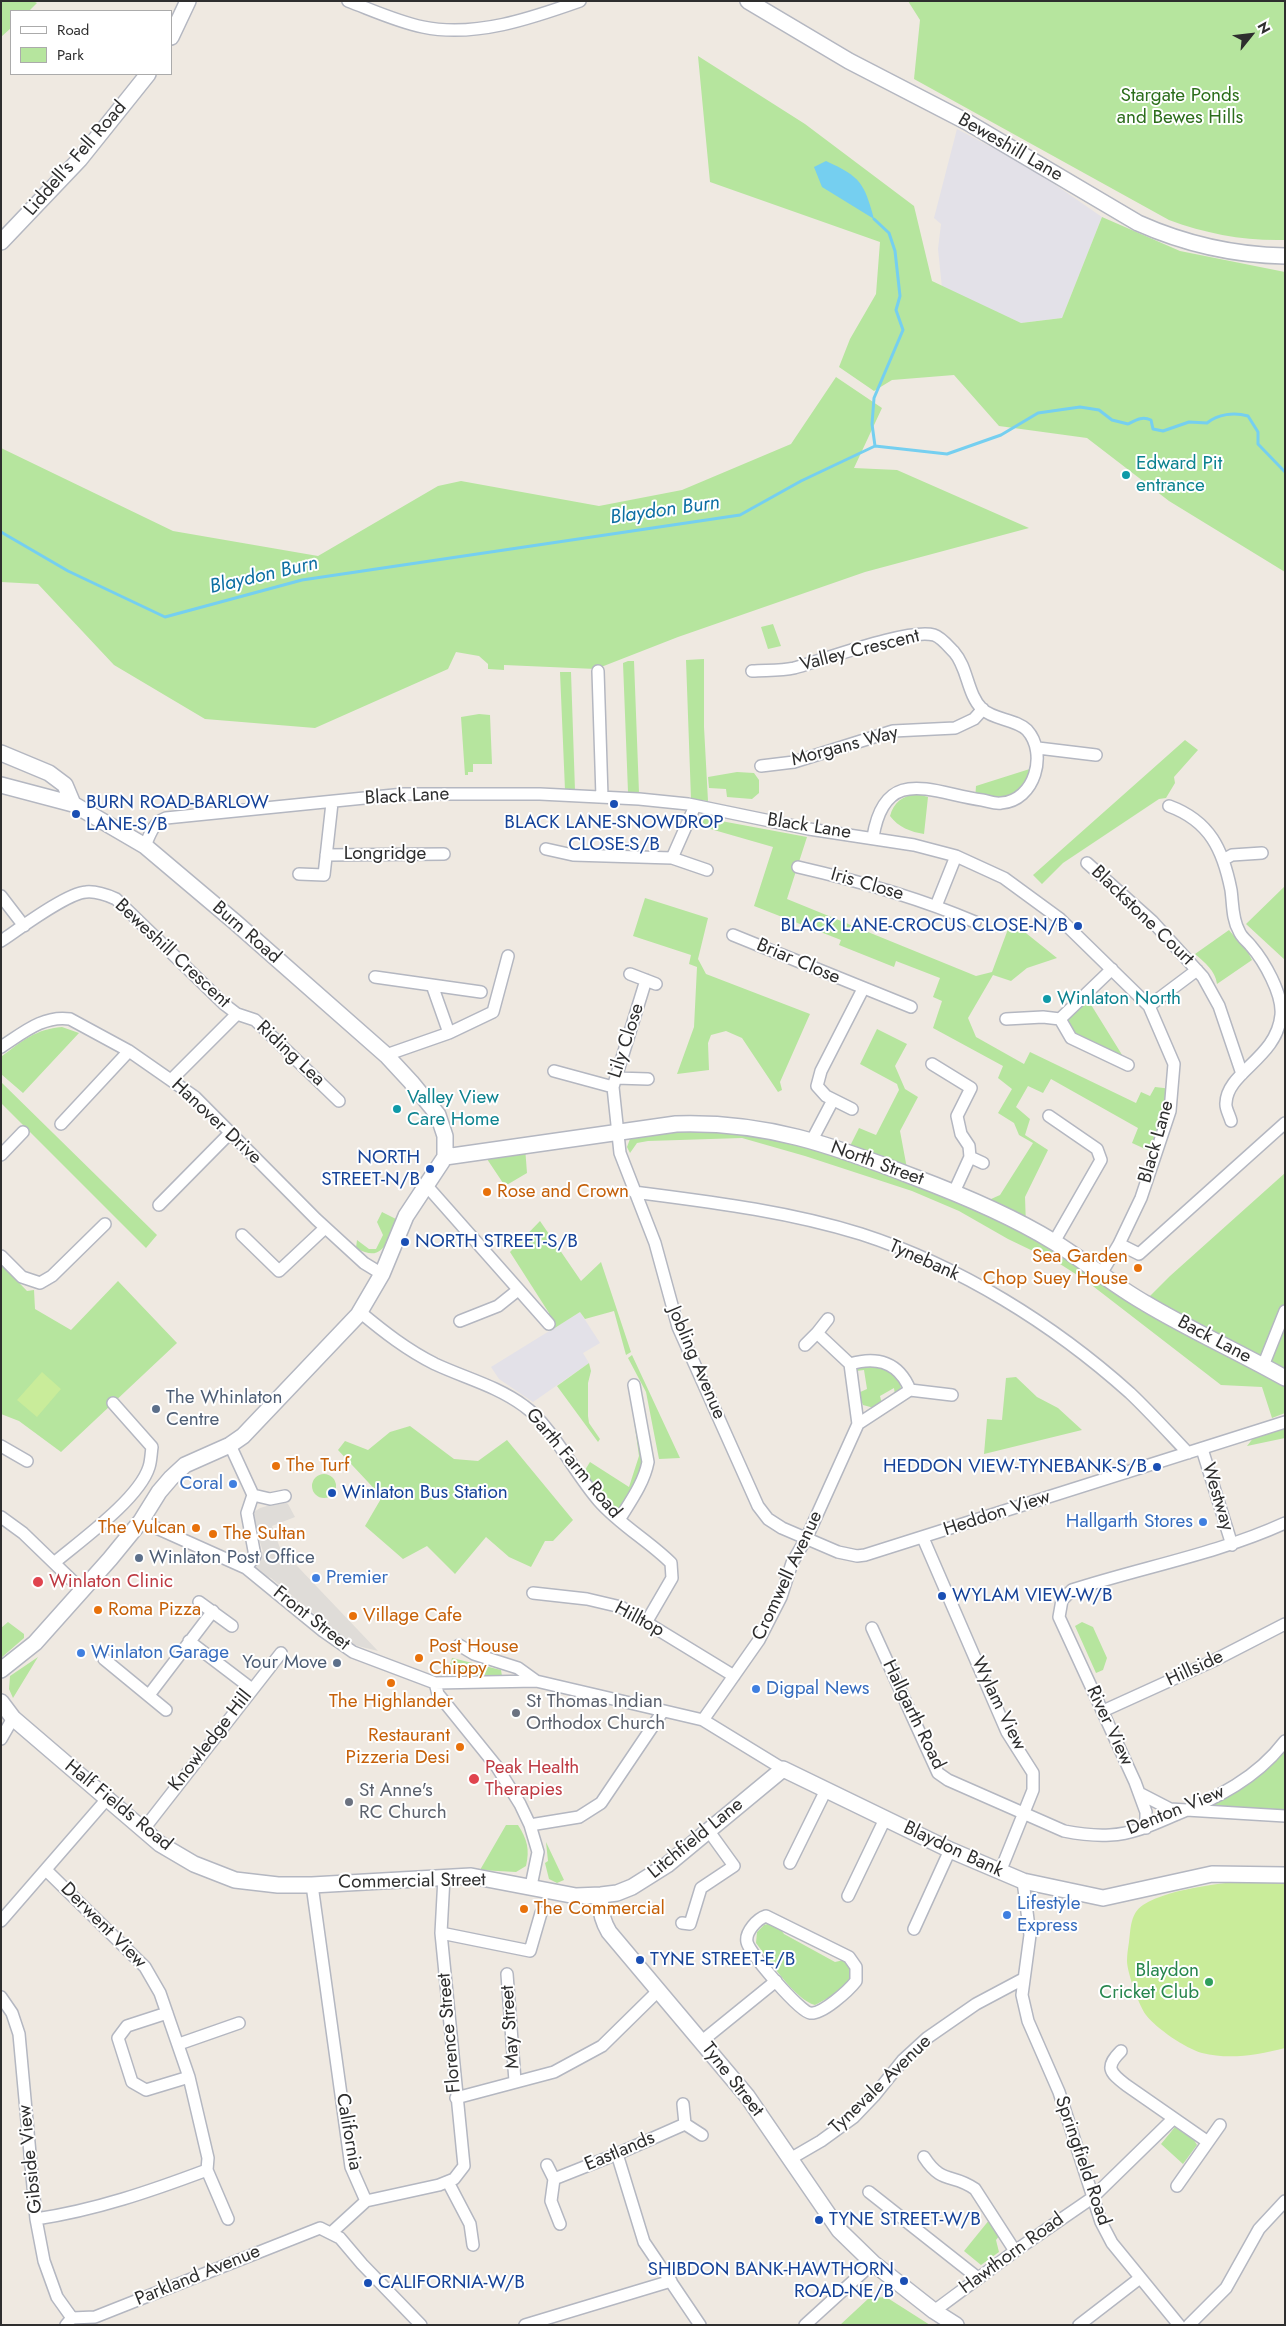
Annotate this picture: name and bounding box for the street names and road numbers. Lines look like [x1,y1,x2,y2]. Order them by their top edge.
street label: Liddell's Fell Road [20,97,132,221]
street label: Beweshill Lane [954,109,1066,187]
street label: Valley Crescent [798,625,922,677]
street label: Morgans Way [789,722,901,772]
street label: Black Lane [364,783,450,811]
street label: Black Lane [765,809,853,845]
street label: Longridge [344,843,426,865]
street label: Blackstone Court [1086,861,1198,971]
street label: Iris Close [828,864,906,906]
street label: Beweshill Crescent [110,895,234,1013]
street label: Burn Road [207,897,285,969]
street label: Briar Close [753,934,843,990]
street label: Lily Close [604,1001,650,1081]
street label: Riding Lea [251,1017,329,1091]
street label: Hanover Drive [166,1074,266,1170]
street label: Black Lane [1134,1098,1180,1186]
street label: North Street [827,1137,927,1191]
street label: Tynebank [885,1235,963,1287]
street label: Jobling Avenue [662,1303,730,1423]
street label: Back Lane [1173,1311,1255,1369]
street label: Garth Farm Road [520,1404,626,1524]
street label: Westway [1196,1460,1238,1534]
street label: Heddon View [941,1486,1053,1542]
street label: Cromwell Avenue [748,1508,828,1644]
street label: Front Street [268,1582,354,1656]
street label: Hilltop [610,1597,668,1643]
street label: Hillside [1163,1646,1227,1692]
street label: Wylam View [966,1654,1030,1754]
street label: Hallgarth Road [877,1656,949,1774]
street label: River View [1081,1682,1137,1770]
street label: Knowledge Hill [164,1686,258,1796]
street label: Half Fields Road [60,1756,176,1856]
street label: Denton View [1124,1781,1228,1841]
street label: Litchfield Lane [644,1794,748,1884]
street label: Blaydon Bank [900,1817,1006,1883]
street label: Commercial Street [338,1869,486,1895]
street label: Derwent View [55,1878,151,1974]
street label: Florence Street [433,1972,467,2094]
street label: May Street [497,1984,525,2070]
street label: Tynevale Avenue [825,2031,937,2139]
street label: Tyne Street [696,2039,768,2121]
street label: California [330,2092,366,2172]
street label: Springfield Road [1049,2093,1115,2229]
street label: Gibside View [14,2103,48,2215]
street label: Eastlands [582,2127,658,2177]
street label: Hawthorn Road [955,2208,1069,2300]
street label: Parkland Avenue [132,2241,264,2311]

